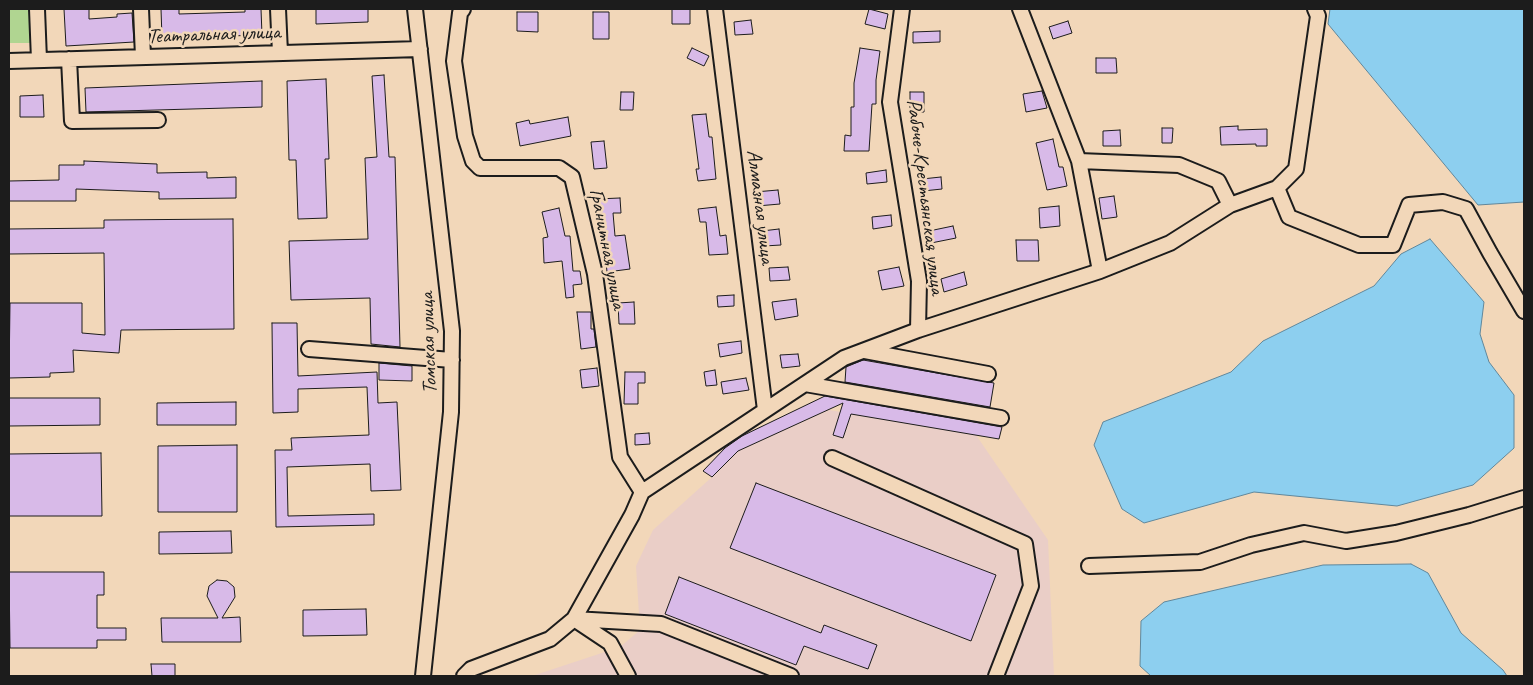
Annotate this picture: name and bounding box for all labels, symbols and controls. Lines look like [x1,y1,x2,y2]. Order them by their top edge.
street label: Театральная улица [147,20,281,50]
street label: Рабоче-Крестьянская улица [900,98,950,296]
street label: Алмазная улица [740,148,780,266]
street label: Гранитная улица [583,187,631,311]
street label: Томская улица [415,292,443,394]

